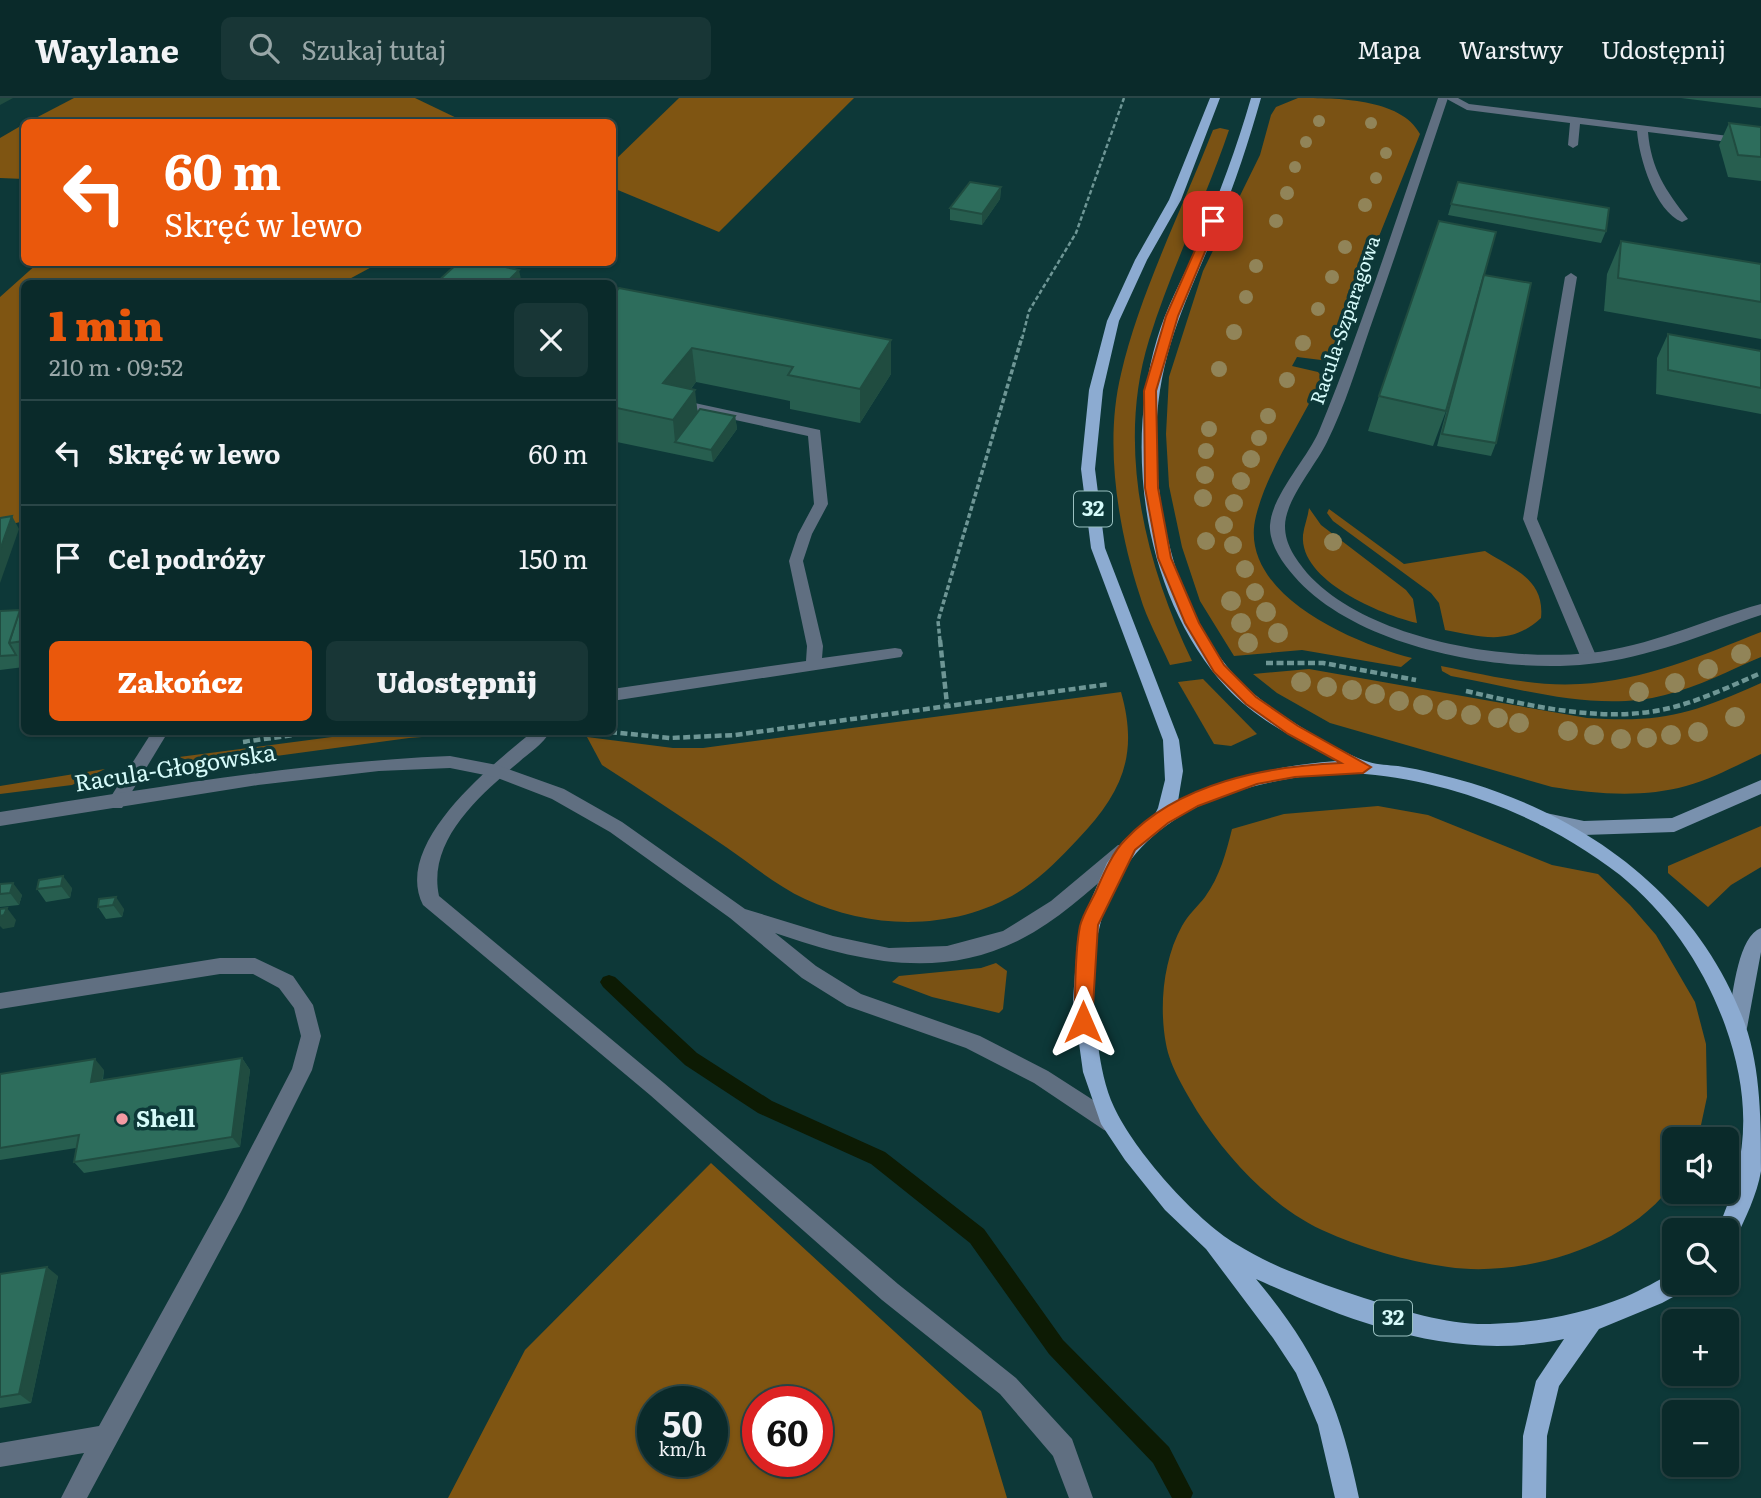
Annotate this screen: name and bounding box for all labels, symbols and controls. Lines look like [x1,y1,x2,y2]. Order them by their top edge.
search box [221,17,711,80]
text: Waylane [35,24,179,73]
icon: search [245,29,283,67]
text: Szukaj tutaj [301,29,447,68]
text: Mapa [1357,31,1421,66]
text: Warstwy [1459,31,1563,66]
text: Udostępnij [1601,31,1726,66]
text: 60 m [164,132,281,205]
icon: left [49,147,140,238]
pin [1183,191,1243,251]
text: Skręć w lewo [164,199,363,247]
icon: arrive [1194,202,1232,240]
street label: Racula-Szparagowa [1302,231,1386,408]
text: 1 min [49,292,164,354]
button: close [514,303,588,377]
text: 210 m · 09:52 [49,349,183,383]
text: Skręć w lewo [108,433,281,472]
text: 60 m [529,433,588,472]
icon: left [49,434,87,472]
road number: 32 [1074,492,1112,526]
text: Cel podróży [108,538,265,577]
text: 150 m [519,538,588,577]
icon: arrive [49,539,87,577]
button: Zakończ [49,641,312,721]
button: Udostępnij [326,641,588,721]
street label: Racula-Głogowska [72,733,278,799]
position arrow [1046,985,1120,1059]
place label: Shell [136,1100,195,1134]
marker: Shell [114,1111,130,1127]
map controls [1662,1127,1739,1477]
button: sound [1662,1127,1739,1204]
button: search [1662,1218,1739,1295]
road number: 32 [1374,1300,1412,1336]
button: + [1662,1309,1739,1386]
speed limit sign: 60 [742,1386,833,1477]
text: 50 [662,1396,703,1448]
button: − [1662,1400,1739,1477]
text: km/h [659,1435,706,1462]

